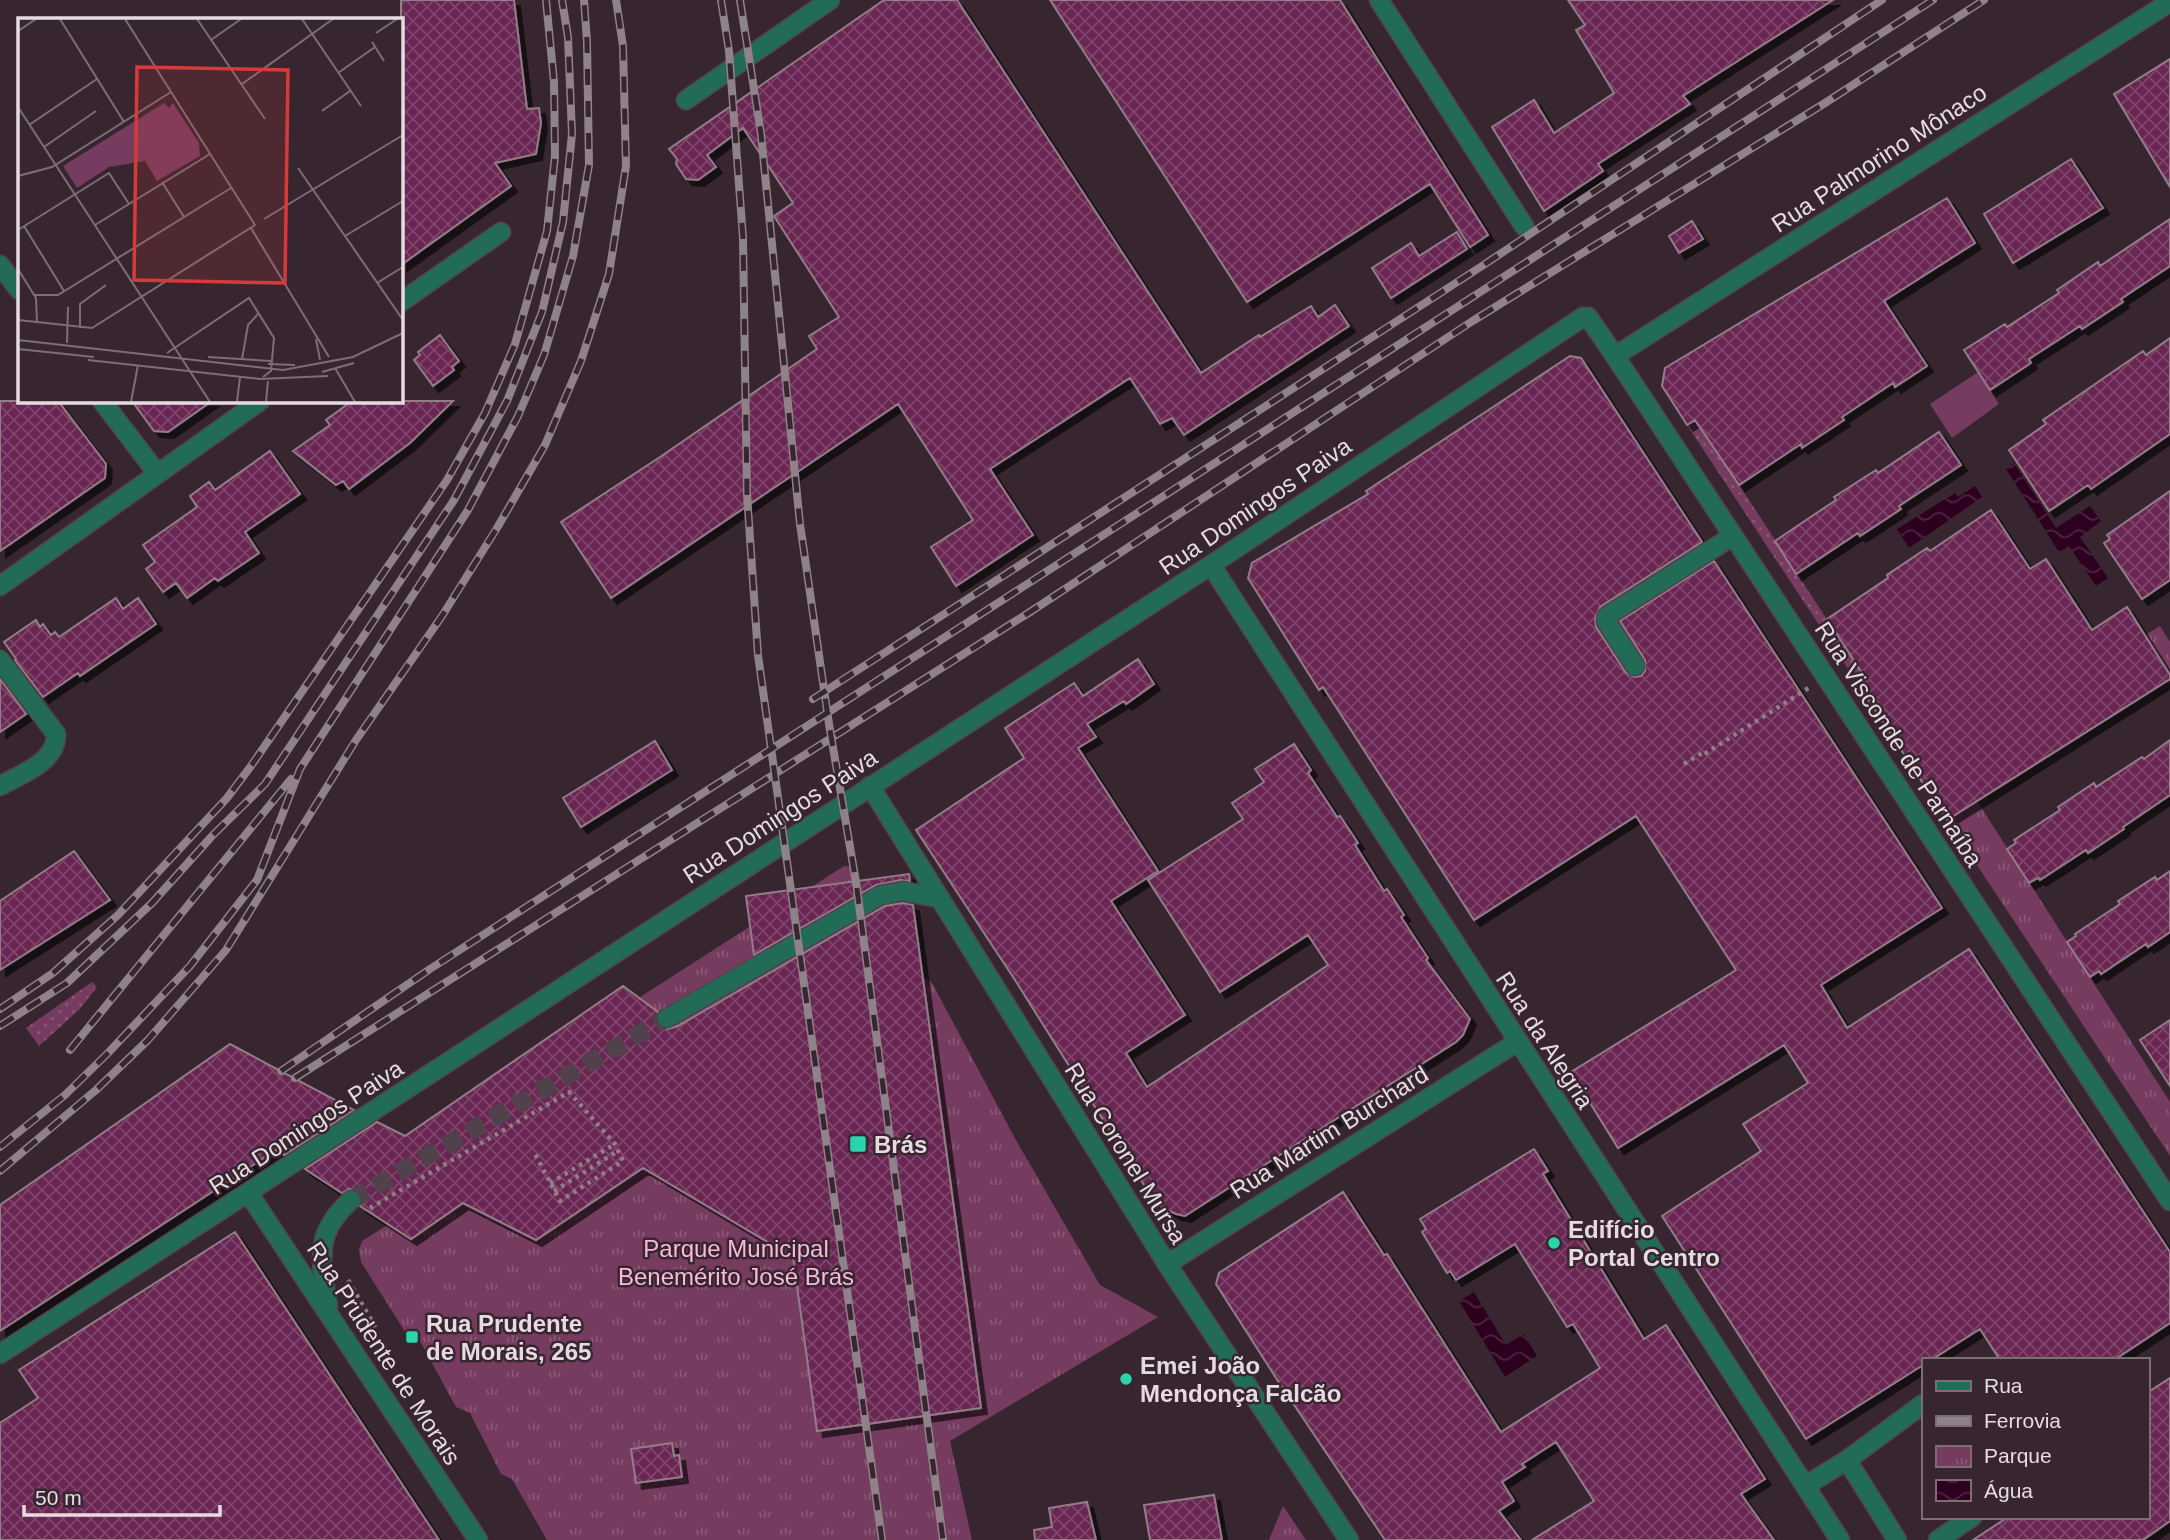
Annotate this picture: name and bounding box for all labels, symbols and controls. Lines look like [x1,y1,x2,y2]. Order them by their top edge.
inset map [18,18,402,402]
street label: Rua Palmorino Mônaco [1766,78,1992,238]
street label: Rua Domingos Paiva [1154,431,1357,580]
street label: Rua Visconde de Parnaíba [1810,617,1989,872]
street label: Rua Domingos Paiva [678,743,882,889]
street label: Rua da Alegria [1491,967,1600,1114]
street label: Rua Domingos Paiva [204,1054,408,1200]
street label: Rua Coronel Mursa [1059,1058,1193,1249]
street label: Rua Martim Burchard [1225,1060,1433,1204]
place label: Brás [874,1131,927,1158]
marker: Brás [848,1134,868,1154]
place label: Edifício Portal Centro [1568,1216,1720,1271]
park label: Parque Municipal Benemérito José Brás [618,1235,854,1290]
marker: Edifício Portal Centro [1546,1235,1562,1251]
street label: Rua Prudente de Morais [302,1237,466,1469]
place label: Rua Prudente de Morais, 265 [426,1310,591,1365]
marker: Rua Prudente de Morais, 265 [404,1329,420,1345]
place label: Emei João Mendonça Falcão [1140,1352,1341,1407]
legend [1922,1358,2149,1519]
marker: Emei João Mendonça Falcão [1118,1371,1134,1387]
text: Rua [1984,1374,2023,1397]
text: Ferrovia [1984,1409,2061,1432]
text: Parque [1984,1444,2052,1467]
scale bar [24,1474,220,1518]
text: Água [1984,1479,2033,1502]
text: 50 m [35,1486,82,1509]

